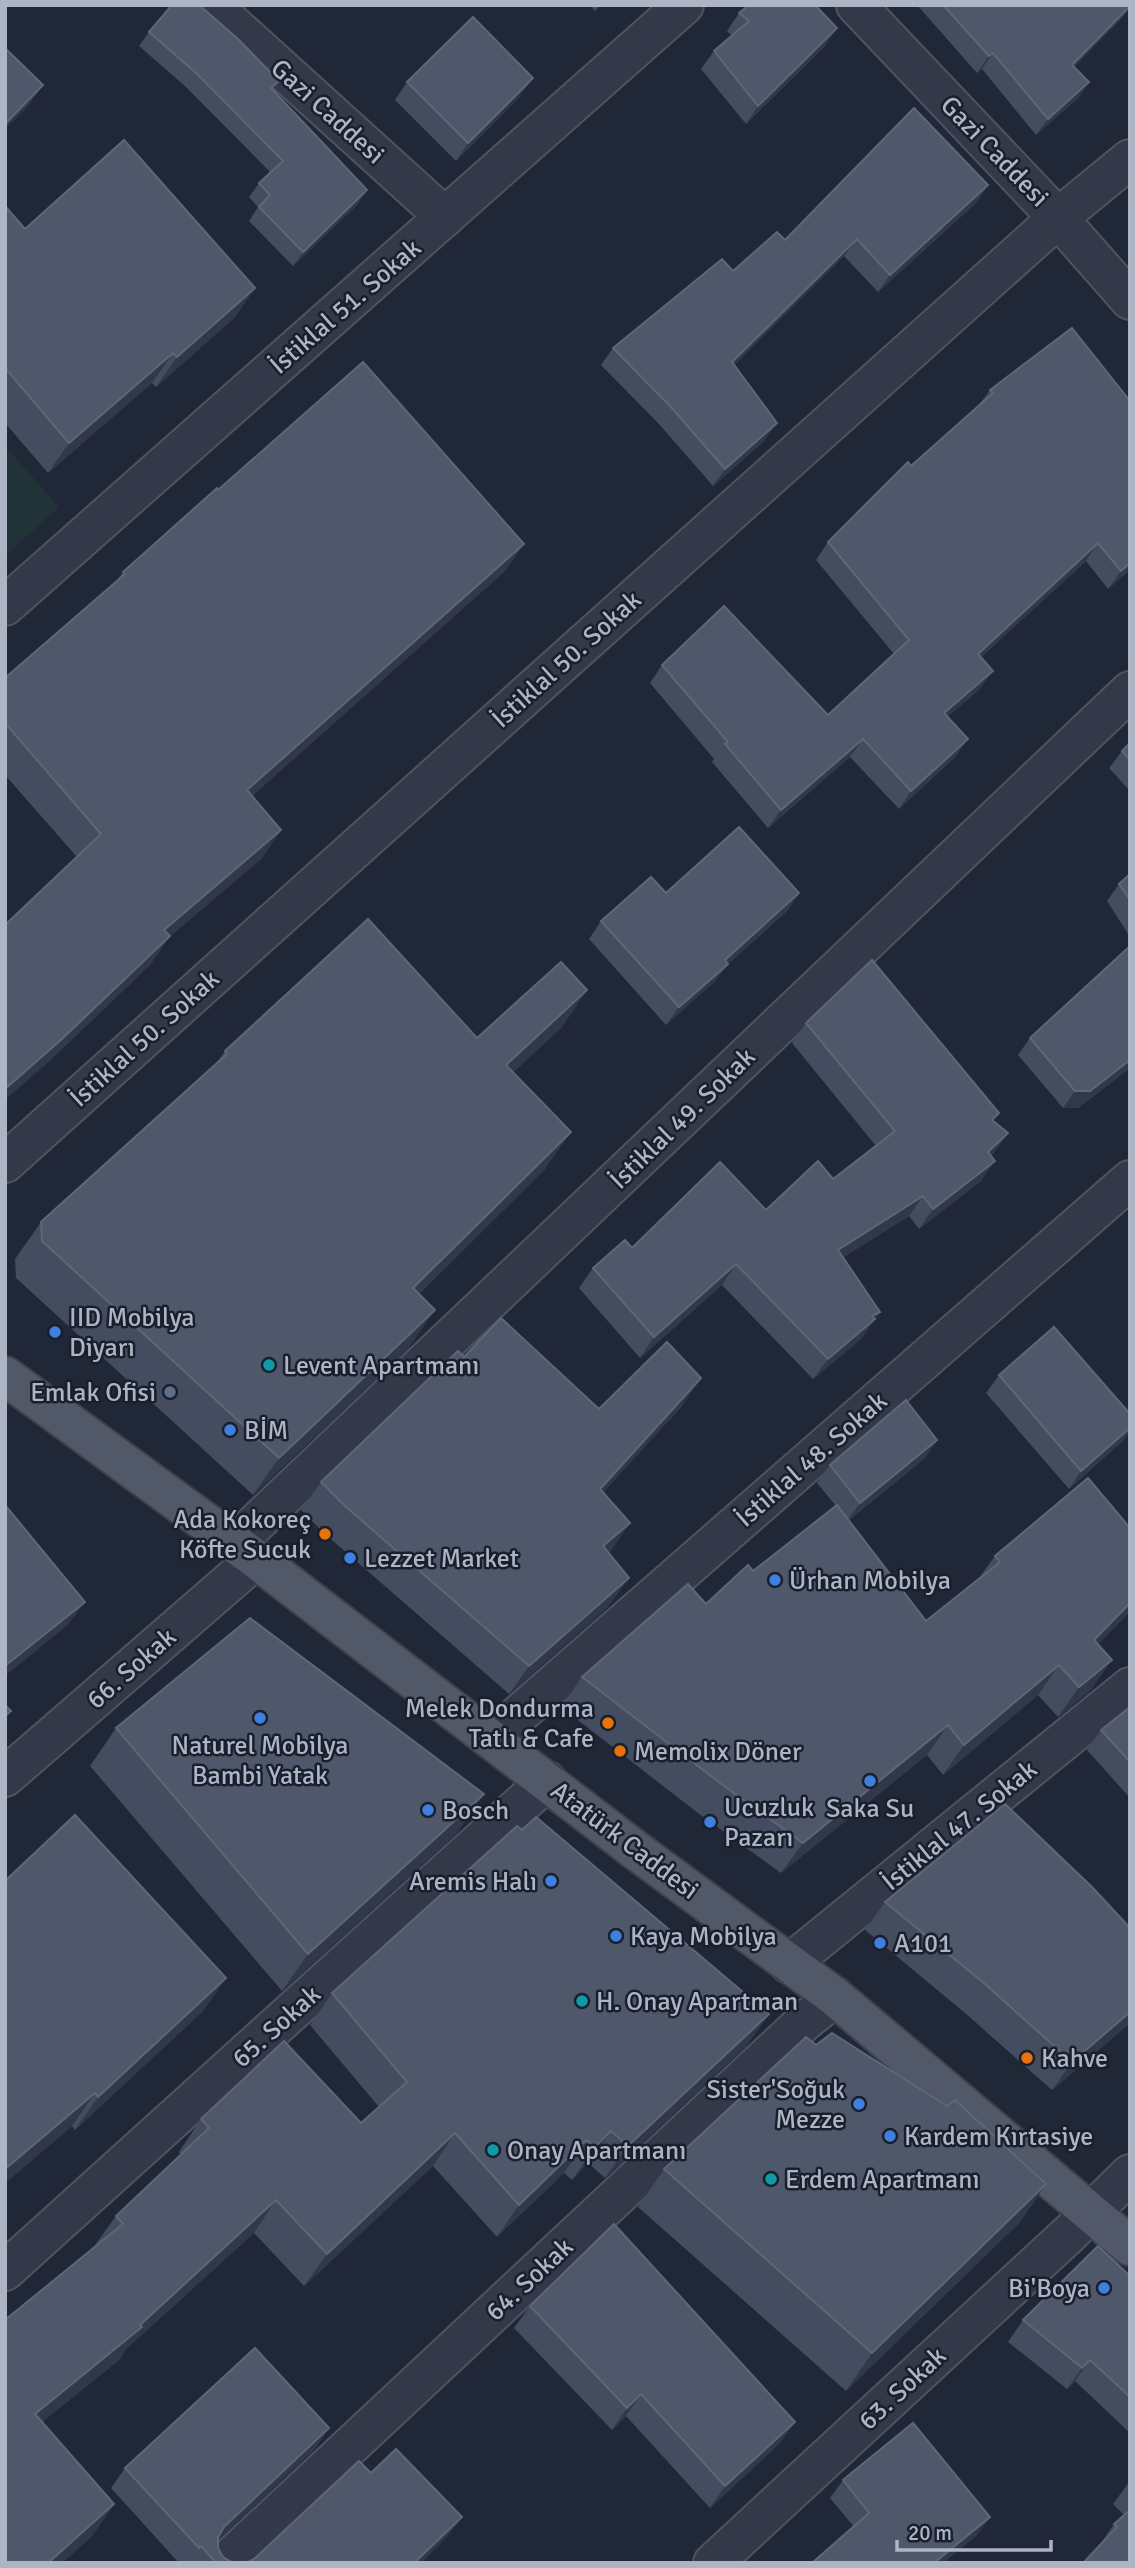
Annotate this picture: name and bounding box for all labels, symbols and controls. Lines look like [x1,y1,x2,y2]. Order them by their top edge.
street label: Gazi Caddesi [264,52,391,171]
street label: Gazi Caddesi [933,90,1055,214]
street label: İstiklal 51. Sokak [263,232,428,381]
street label: İstiklal 50. Sokak [485,584,648,735]
street label: İstiklal 50. Sokak [63,963,226,1114]
street label: İstiklal 49. Sokak [603,1041,762,1196]
place label: IID Mobilya Diyarı [69,1302,194,1364]
marker: IID Mobilya Diyarı [47,1324,63,1340]
place label: Levent Apartmanı [283,1350,479,1382]
marker: Levent Apartmanı [261,1357,277,1373]
place label: Emlak Ofisi [30,1377,156,1409]
marker: Emlak Ofisi [162,1384,178,1400]
street label: İstiklal 48. Sokak [729,1385,894,1534]
place label: BİM [244,1415,288,1447]
marker: BİM [222,1422,238,1438]
place label: Ada Kokoreç Köfte Sucuk [174,1504,311,1566]
marker: Ada Kokoreç Köfte Sucuk [317,1526,333,1542]
place label: Lezzet Market [364,1543,519,1575]
marker: Lezzet Market [342,1550,358,1566]
place label: Ürhan Mobilya [789,1565,951,1597]
marker: Ürhan Mobilya [767,1572,783,1588]
street label: 66. Sokak [80,1621,183,1716]
place label: Melek Dondurma Tatlı & Cafe [405,1693,594,1755]
marker: Naturel Mobilya Bambi Yatak [252,1710,268,1726]
marker: Melek Dondurma Tatlı & Cafe [600,1715,616,1731]
place label: Naturel Mobilya Bambi Yatak [172,1730,348,1792]
place label: Memolix Döner [634,1736,802,1768]
marker: Memolix Döner [612,1743,628,1759]
street label: İstiklal 47. Sokak [876,1754,1044,1898]
marker: Saka Su [862,1773,878,1789]
street label: Atatürk Caddesi [544,1775,705,1907]
place label: Ucuzluk Pazarı [724,1792,814,1854]
place label: Saka Su [826,1793,914,1825]
place label: Bosch [442,1795,509,1827]
marker: Bosch [420,1802,436,1818]
marker: Ucuzluk Pazarı [702,1814,718,1830]
place label: Aremis Halı [409,1866,537,1898]
marker: Aremis Halı [543,1873,559,1889]
place label: Kaya Mobilya [630,1921,777,1953]
marker: Kaya Mobilya [608,1928,624,1944]
place label: A101 [894,1928,952,1960]
marker: A101 [872,1935,888,1951]
street label: 65. Sokak [226,1979,327,2075]
place label: H. Onay Apartman [596,1986,798,2018]
marker: H. Onay Apartman [574,1993,590,2009]
place label: Kahve [1041,2043,1108,2075]
marker: Kahve [1019,2050,1035,2066]
place label: Sister'Soğuk Mezze [706,2074,845,2136]
marker: Sister'Soğuk Mezze [851,2096,867,2112]
place label: Kardem Kırtasiye [904,2121,1093,2153]
marker: Kardem Kırtasiye [882,2128,898,2144]
place label: Onay Apartmanı [507,2135,686,2167]
marker: Onay Apartmanı [485,2142,501,2158]
place label: Erdem Apartmanı [785,2164,979,2196]
marker: Erdem Apartmanı [763,2171,779,2187]
street label: 64. Sokak [479,2231,580,2328]
place label: Bi'Boya [1008,2273,1090,2305]
marker: Bi'Boya [1096,2280,1112,2296]
street label: 63. Sokak [852,2340,953,2437]
scale bar [897,2508,1051,2552]
text: 20 m [908,2520,952,2546]

